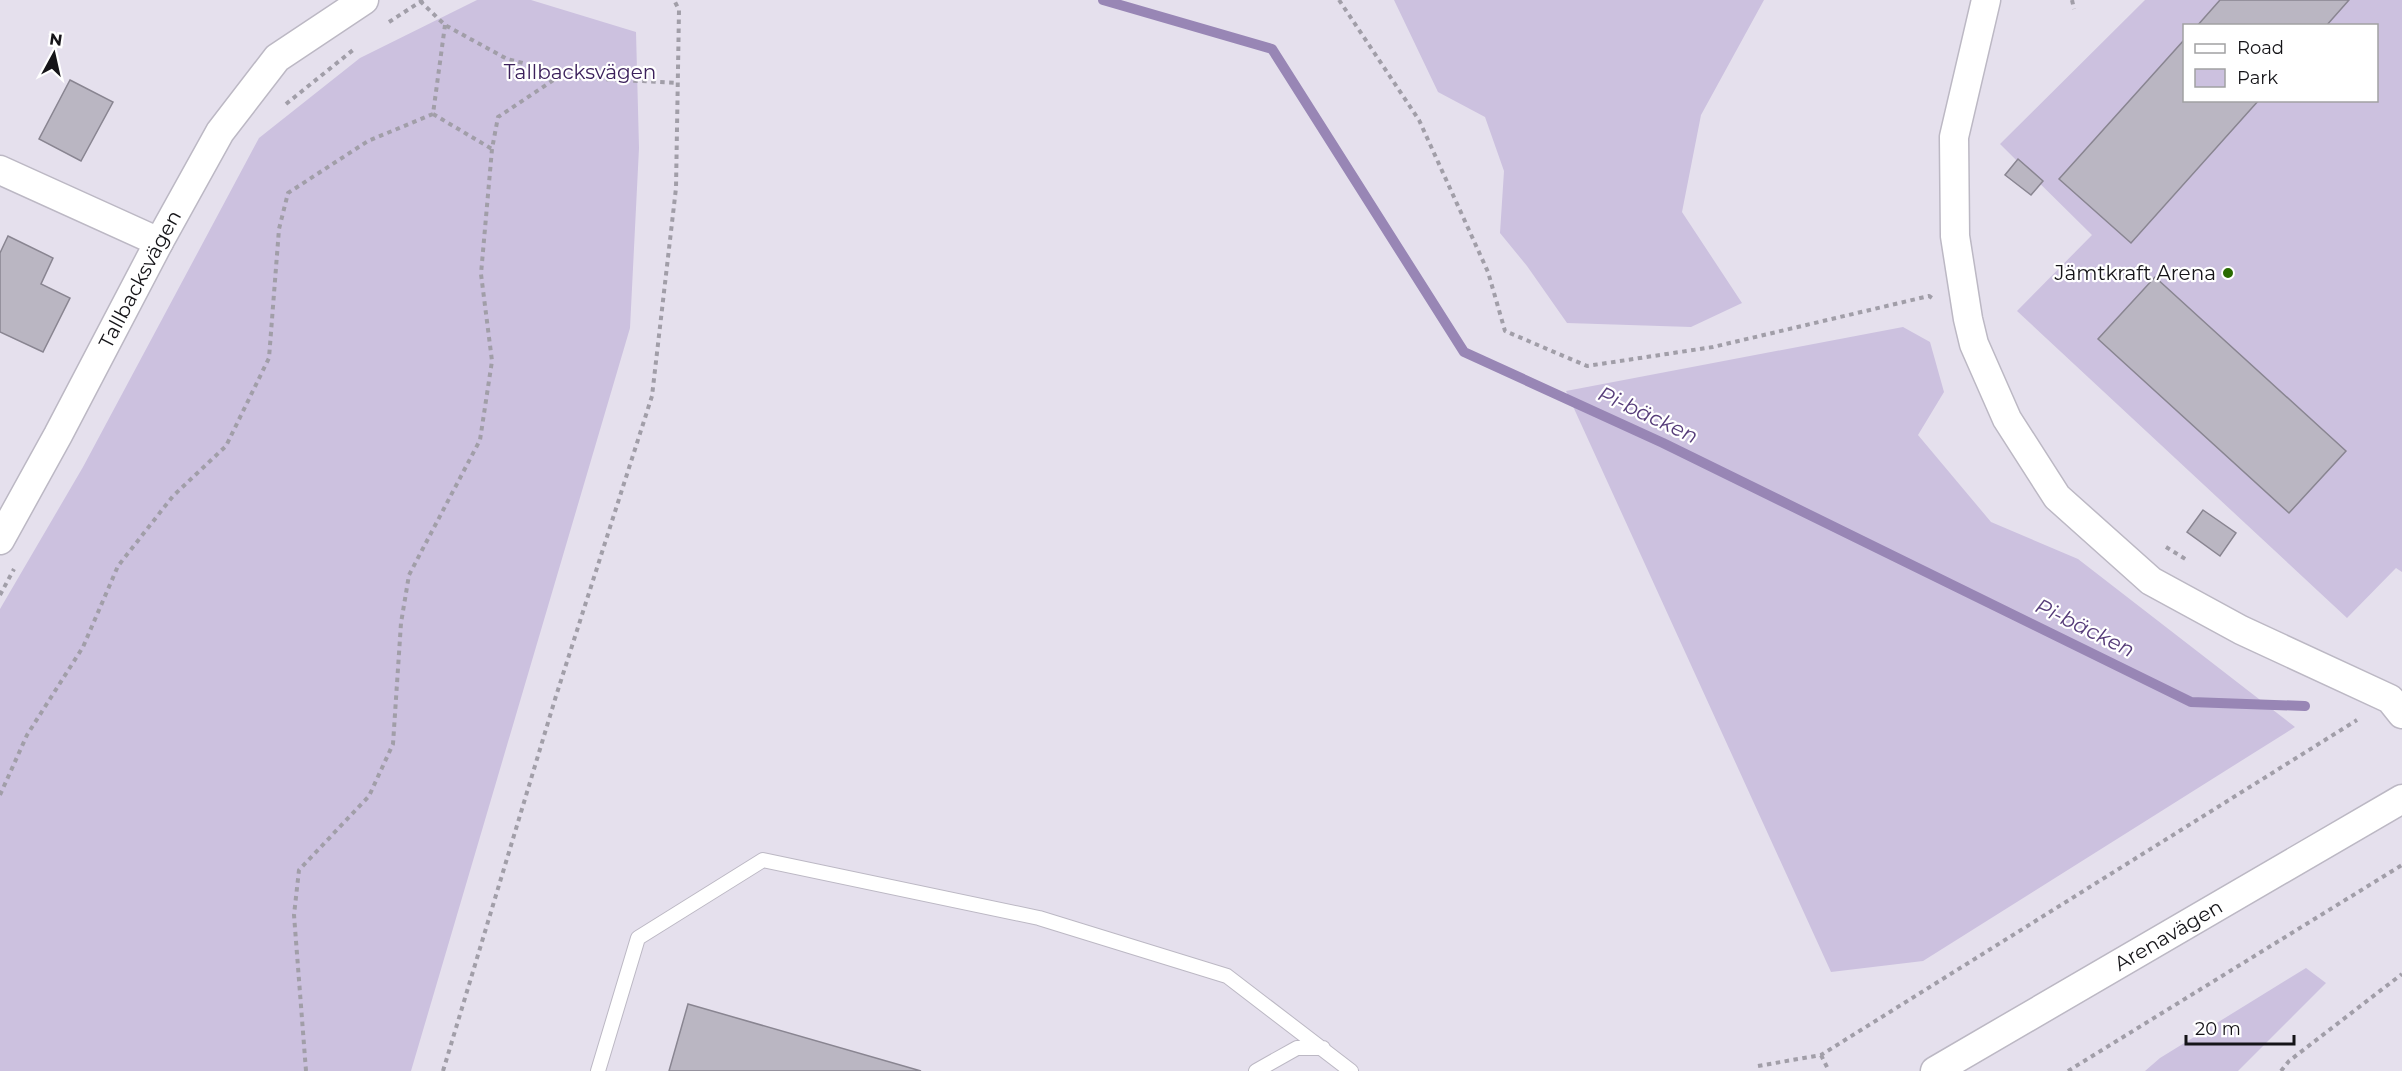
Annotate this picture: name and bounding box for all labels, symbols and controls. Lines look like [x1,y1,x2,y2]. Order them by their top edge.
north arrow [24,24,84,84]
legend [2183,24,2378,102]
text: N [48,29,64,50]
text: Road [2237,37,2284,59]
park label: Tallbacksvägen [504,60,656,84]
text: Park [2237,67,2278,89]
street label: Tallbacksvägen [94,206,186,352]
place label: Jämtkraft Arena [2053,261,2216,285]
marker: Jämtkraft Arena [2221,266,2235,280]
water label: Pi-bäcken [1594,381,1702,449]
water label: Pi-bäcken [2032,593,2139,662]
street label: Arenavägen [2110,894,2227,976]
scale bar [2186,1008,2294,1046]
text: 20 m [2195,1018,2241,1040]

